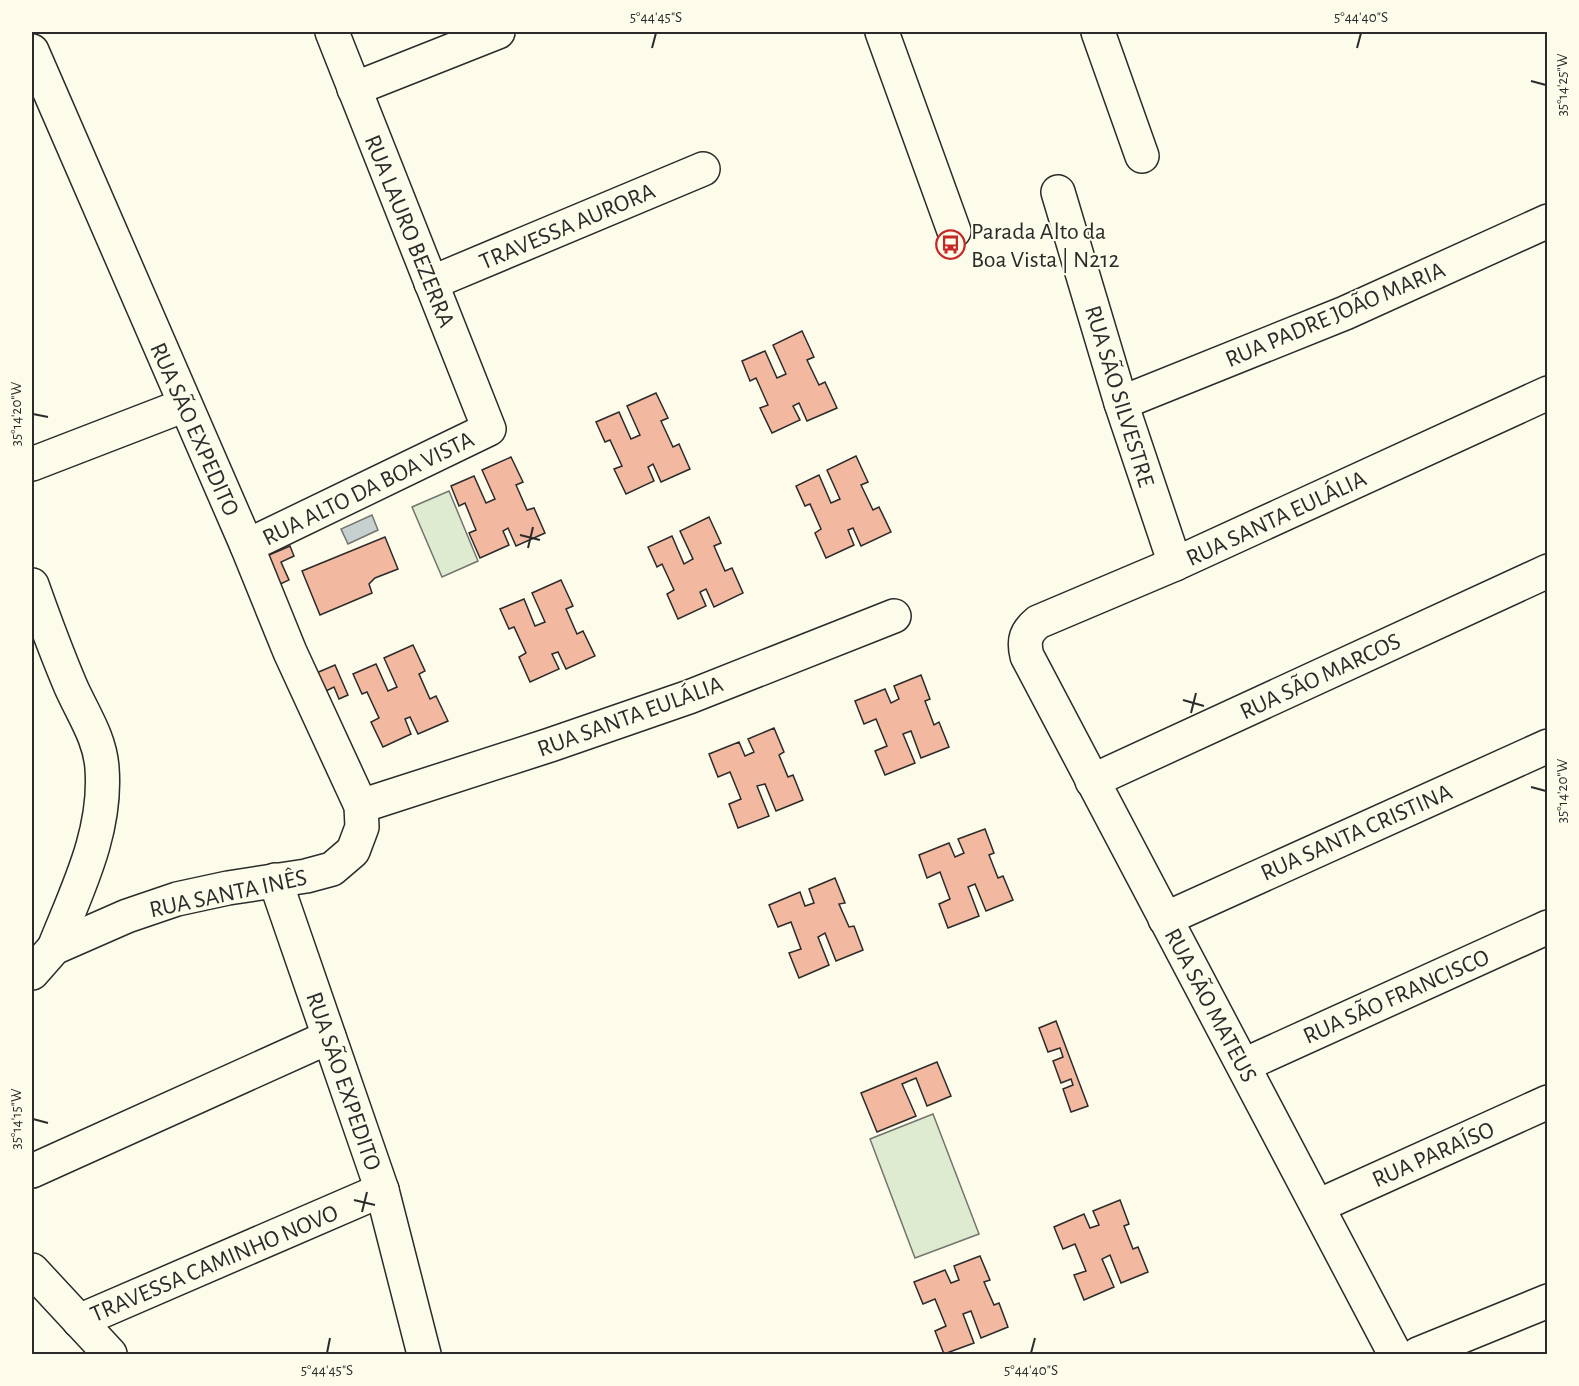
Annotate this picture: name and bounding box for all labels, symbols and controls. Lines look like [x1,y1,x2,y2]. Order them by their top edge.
text: 5°44'45"S [630,10,682,25]
text: 5°44'40"S [1334,10,1388,25]
text: 35°14'25"W [1555,53,1570,116]
street label: RUA LAURO BEZERRA [360,132,459,331]
street label: TRAVESSA AURORA [476,179,659,275]
place label: Parada Alto da Boa Vista | N212 [971,220,1119,273]
bus stop icon: Parada Alto da Boa Vista | N212 [934,229,966,261]
street label: RUA PADRE JOÃO MARIA [1221,256,1449,372]
street label: RUA SÃO SILVESTRE [1080,302,1160,490]
street label: RUA SÃO EXPEDITO [145,338,245,520]
text: 35°14'20"W [9,381,24,446]
street label: RUA ALTO DA BOA VISTA [259,427,478,550]
street label: RUA SANTA EULÁLIA [1182,465,1370,571]
street label: RUA SÃO MARCOS [1236,627,1404,725]
street label: RUA SANTA EULÁLIA [534,670,726,762]
text: 35°14'20"W [1555,758,1570,823]
street label: RUA SANTA CRISTINA [1257,780,1456,886]
street label: RUA SANTA INÊS [147,864,309,922]
street label: RUA SÃO MATEUS [1159,924,1263,1086]
street label: RUA SÃO FRANCISCO [1299,943,1493,1049]
street label: RUA SÃO EXPEDITO [301,988,387,1174]
text: 35°14'15"W [9,1088,24,1149]
street label: RUA PARAÍSO [1368,1116,1498,1192]
street label: TRAVESSA CAMINHO NOVO [87,1201,342,1327]
text: 5°44'45"S [301,1363,353,1378]
text: 5°44'40"S [1004,1363,1058,1378]

